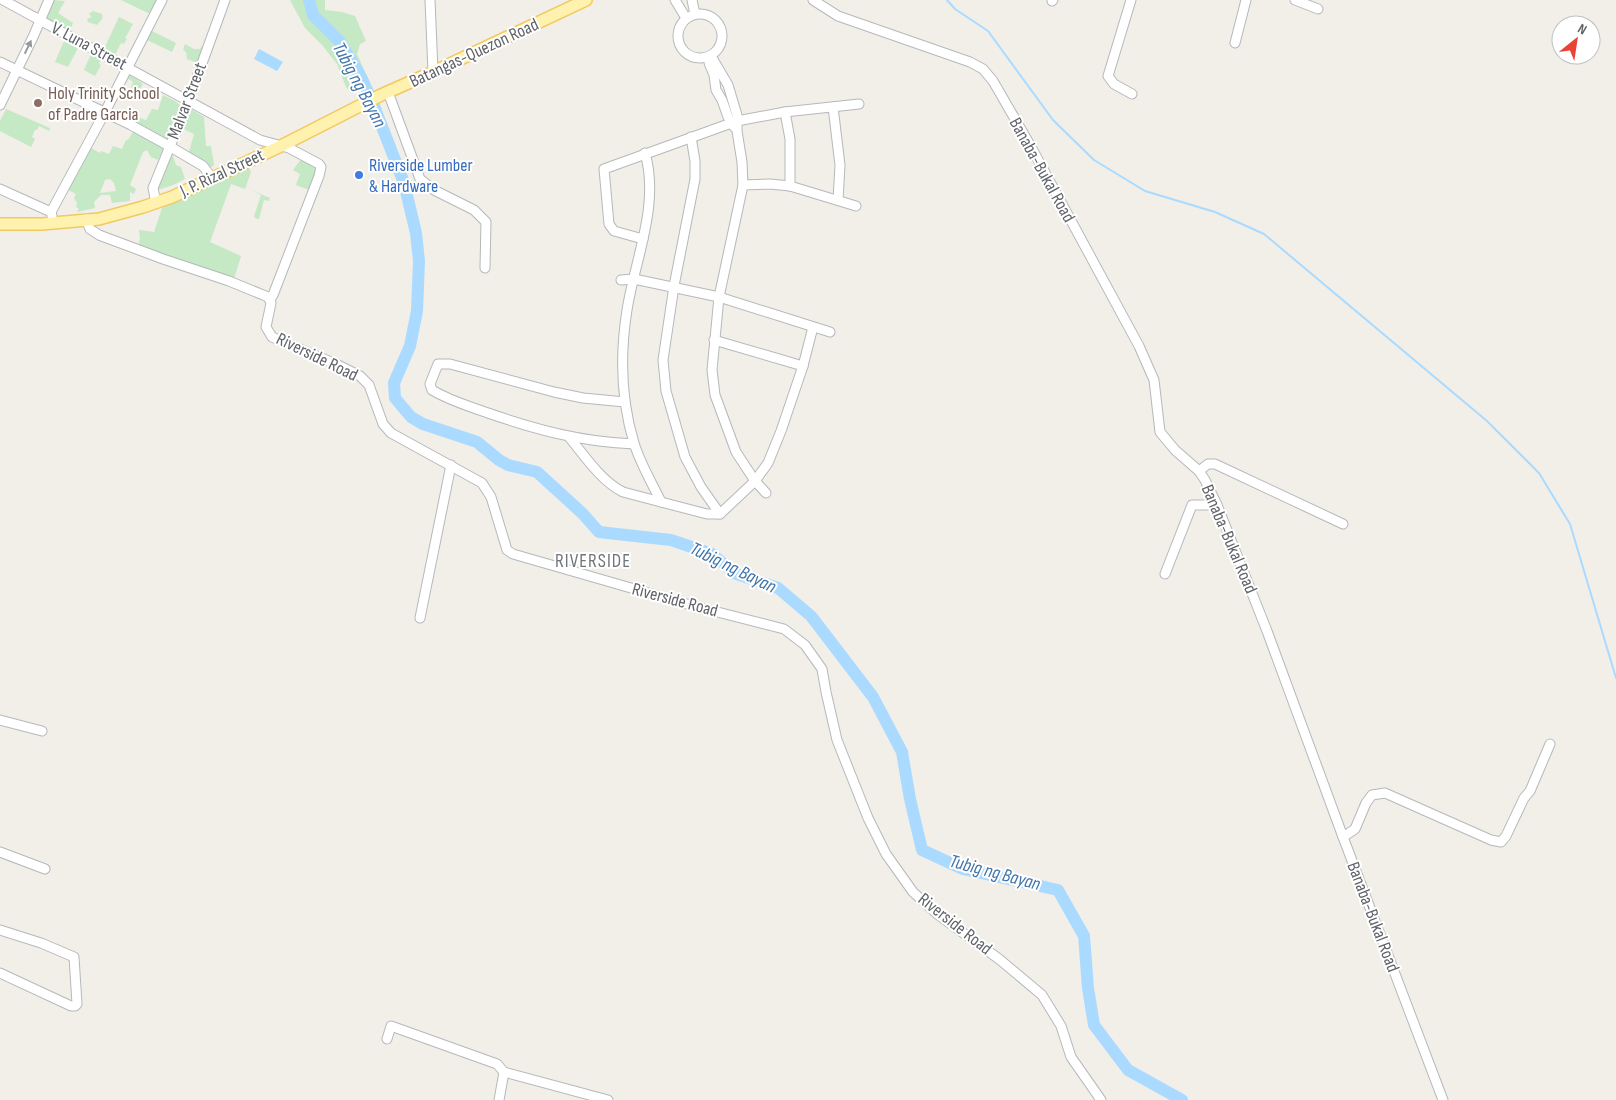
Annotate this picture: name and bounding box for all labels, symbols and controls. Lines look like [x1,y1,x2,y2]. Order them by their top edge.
street label: Batangas-Quezon Road [406,14,542,92]
north arrow [1551,15,1601,65]
street label: V. Luna Street [48,17,131,75]
text: N [1575,20,1590,38]
water label: Tubig ng Bayan [327,38,391,132]
one-way arrow [24,40,32,54]
street label: Malvar Street [163,59,211,142]
place label: Holy Trinity School of Padre Garcia [48,83,160,125]
marker: Holy Trinity School of Padre Garcia [32,97,44,109]
street label: Banaba-Bukal Road [1005,114,1079,226]
street label: J. P. Rizal Street [176,144,268,202]
place label: Riverside Lumber & Hardware [369,155,473,197]
marker: Riverside Lumber & Hardware [353,169,365,181]
street label: Riverside Road [273,328,361,386]
street label: Banaba-Bukal Road [1197,481,1261,597]
water label: Tubig ng Bayan [686,537,780,599]
district label: RIVERSIDE [555,550,631,573]
street label: Riverside Road [630,578,720,622]
water label: Tubig ng Bayan [947,850,1043,896]
street label: Banaba-Bukal Road [1342,859,1404,975]
street label: Riverside Road [914,889,996,959]

